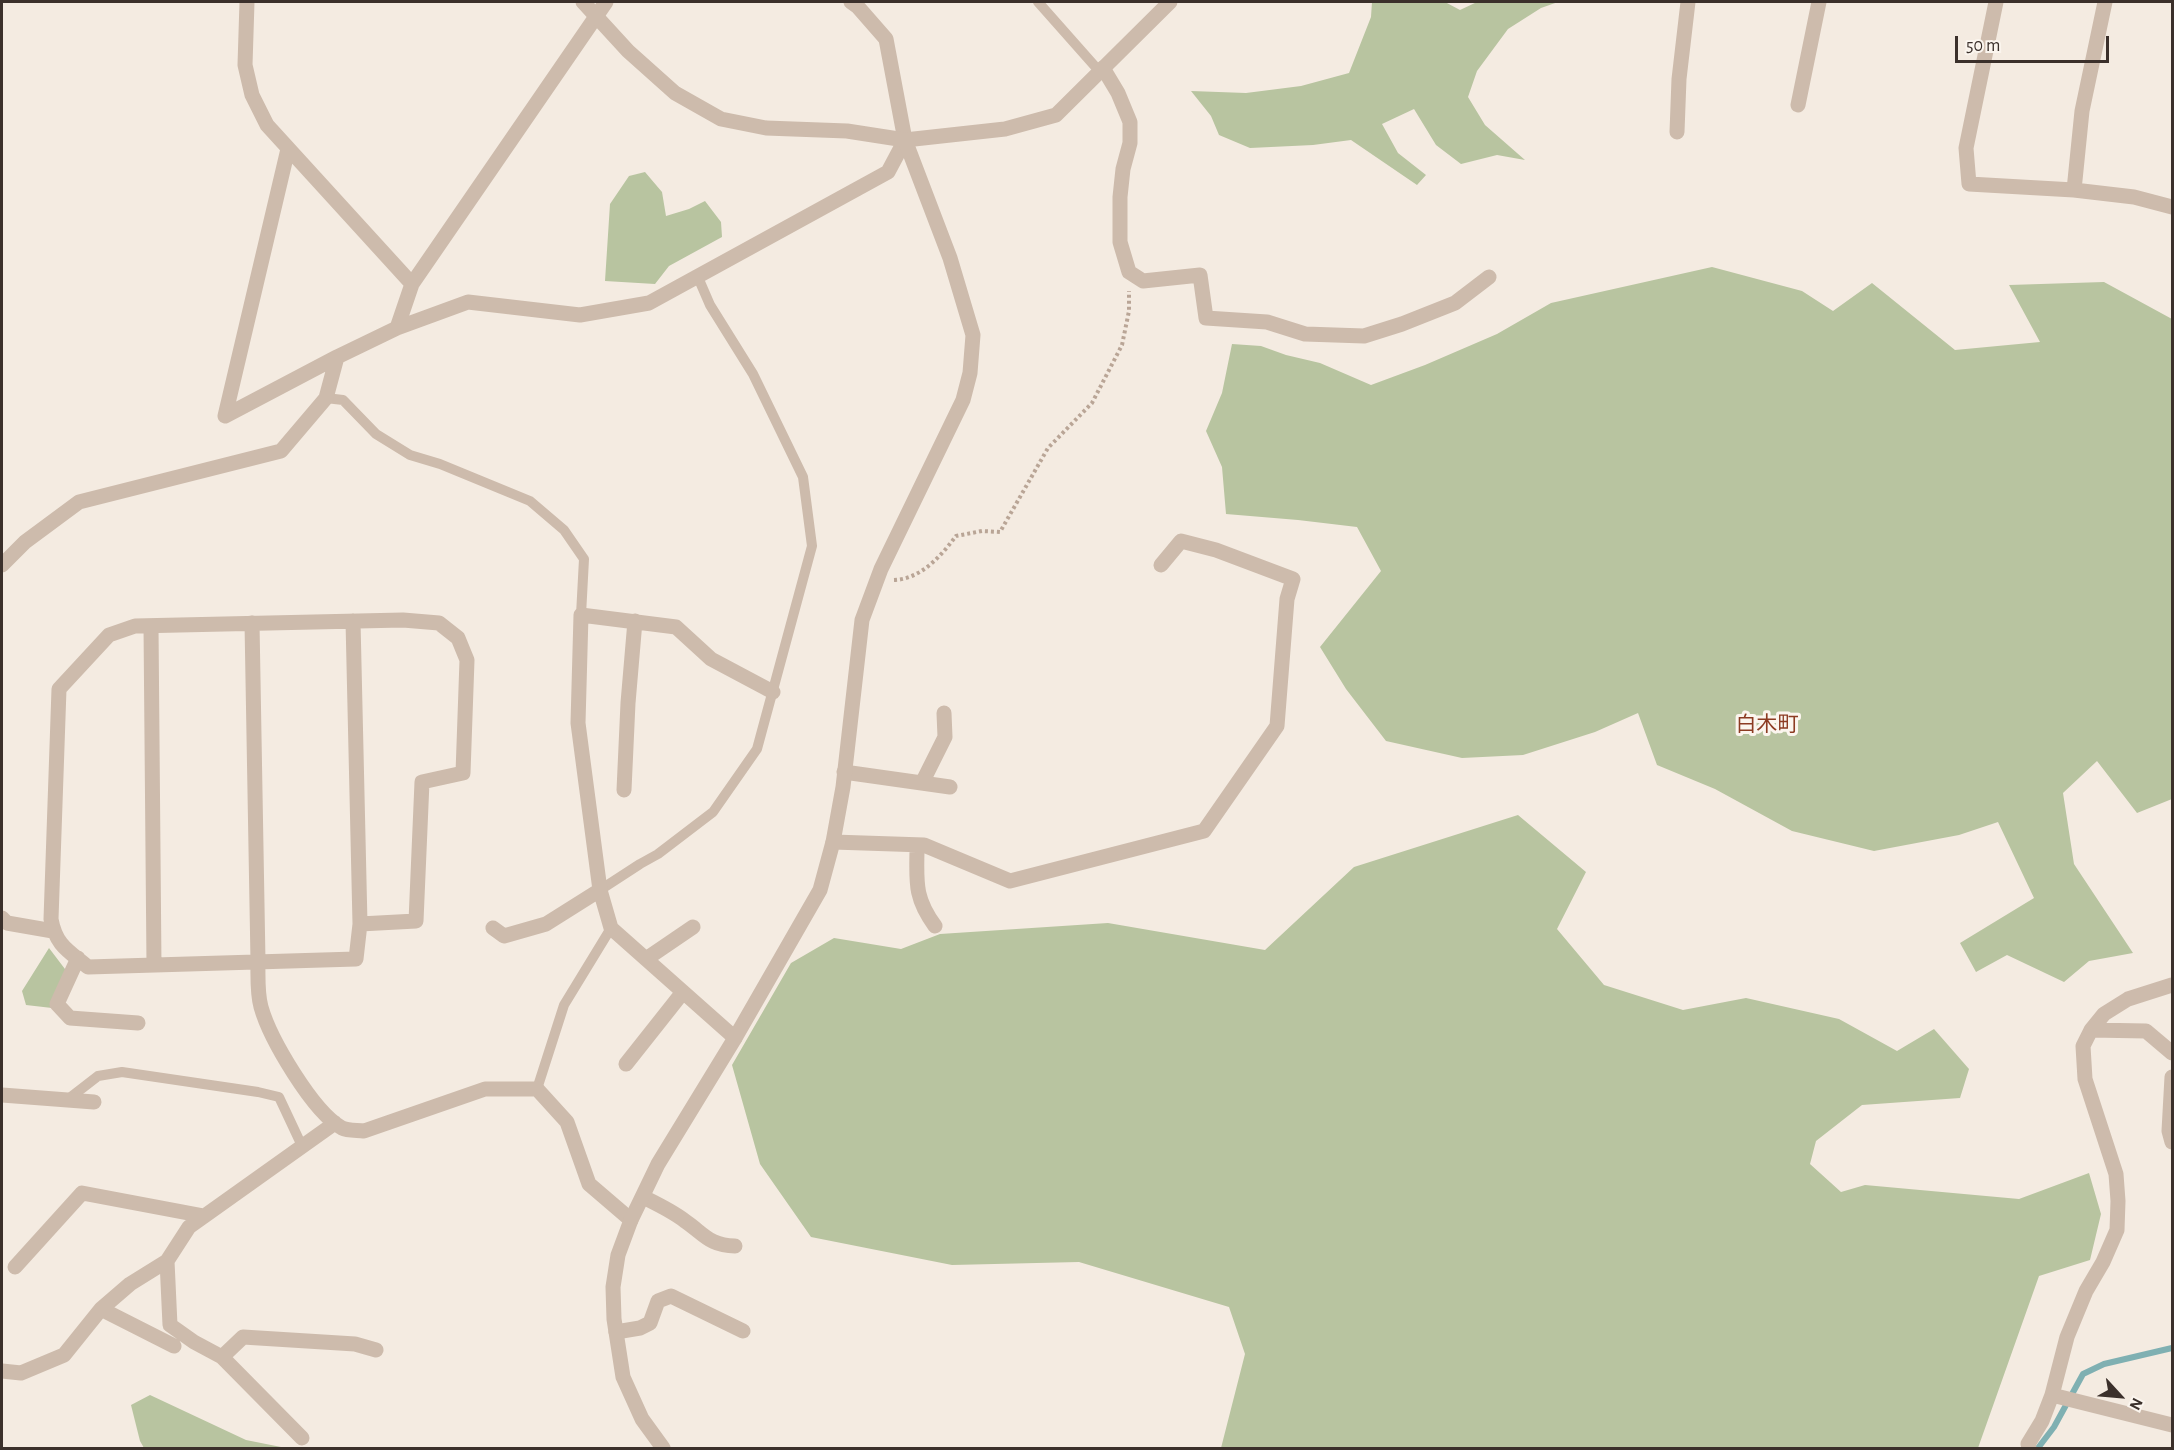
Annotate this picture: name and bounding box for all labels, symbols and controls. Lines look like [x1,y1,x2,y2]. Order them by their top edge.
scale bar [1958,24,2112,62]
text: 50 m [1966,37,2000,55]
district label: 白木町 [1736,712,1798,738]
north arrow [2090,1366,2150,1426]
text: N [2127,1395,2146,1412]

